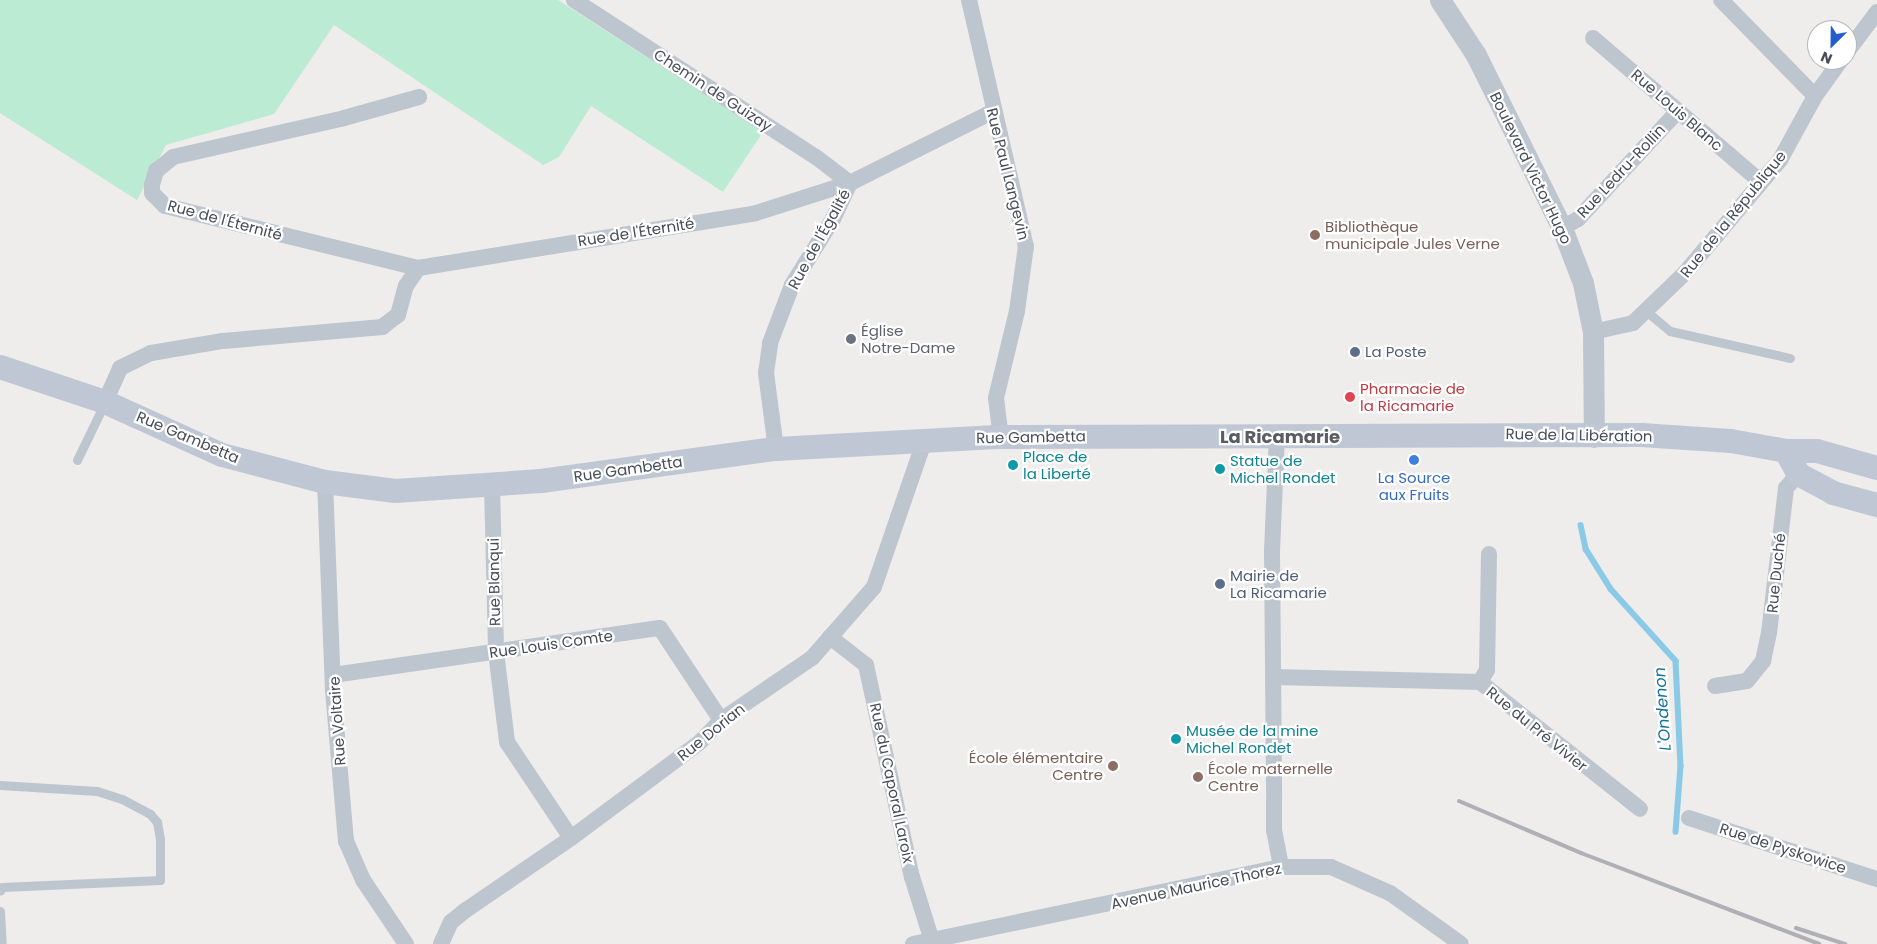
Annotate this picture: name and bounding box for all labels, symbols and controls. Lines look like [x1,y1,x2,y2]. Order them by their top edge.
north arrow [1807,20,1857,70]
street label: Chemin de Guizay [651,45,775,135]
text: N [1818,47,1835,69]
street label: Rue Louis Blanc [1628,65,1726,155]
street label: Boulevard Victor Hugo [1486,89,1576,247]
street label: Rue Paul Langevin [983,106,1033,242]
street label: Rue Ledru-Rollin [1573,121,1669,221]
street label: Rue de la République [1676,147,1790,281]
street label: Rue de l'Égalité [784,186,854,292]
street label: Rue de l'Éternité [166,196,284,244]
street label: Rue de l'Éternité [576,214,696,250]
place label: Bibliothèque municipale Jules Verne [1325,217,1500,252]
marker: Bibliothèque municipale Jules Verne [1309,229,1321,241]
place label: Église Notre-Dame [861,321,955,356]
marker: Église Notre-Dame [845,333,857,345]
place label: La Poste [1365,343,1426,361]
marker: La Poste [1349,346,1361,358]
place label: Pharmacie de la Ricamarie [1360,379,1465,414]
marker: Pharmacie de la Ricamarie [1344,391,1356,403]
street label: Rue Gambetta [134,407,242,467]
street label: Rue de la Libération [1505,425,1653,445]
district label: La Ricamarie [1220,426,1340,448]
street label: Rue Gambetta [976,427,1086,447]
place label: Place de la Liberté [1023,447,1091,482]
place label: Statue de Michel Rondet [1230,451,1336,486]
street label: Rue Gambetta [572,452,684,486]
marker: La Source aux Fruits [1408,454,1420,466]
marker: Place de la Liberté [1007,459,1019,471]
marker: Statue de Michel Rondet [1214,463,1226,475]
place label: La Source aux Fruits [1378,468,1450,503]
street label: Rue Duché [1763,532,1789,614]
street label: Rue Blanqui [484,538,504,626]
place label: Mairie de La Ricamarie [1230,566,1327,601]
marker: Mairie de La Ricamarie [1214,578,1226,590]
street label: Rue Louis Comte [488,626,614,662]
water label: L'Ondenon [1651,667,1675,751]
street label: Rue Voltaire [325,676,349,766]
street label: Rue du Pré Vivier [1483,683,1591,775]
street label: Rue Dorian [674,699,748,765]
street label: Rue du Caporal Laroix [866,701,918,865]
place label: Musée de la mine Michel Rondet [1186,721,1318,756]
marker: Musée de la mine Michel Rondet [1170,733,1182,745]
place label: École élémentaire Centre [969,748,1103,783]
place label: École maternelle Centre [1208,759,1333,794]
marker: École élémentaire Centre [1107,760,1119,772]
marker: École maternelle Centre [1192,771,1204,783]
street label: Rue de Pyskowice [1717,819,1849,877]
street label: Avenue Maurice Thorez [1109,859,1283,913]

